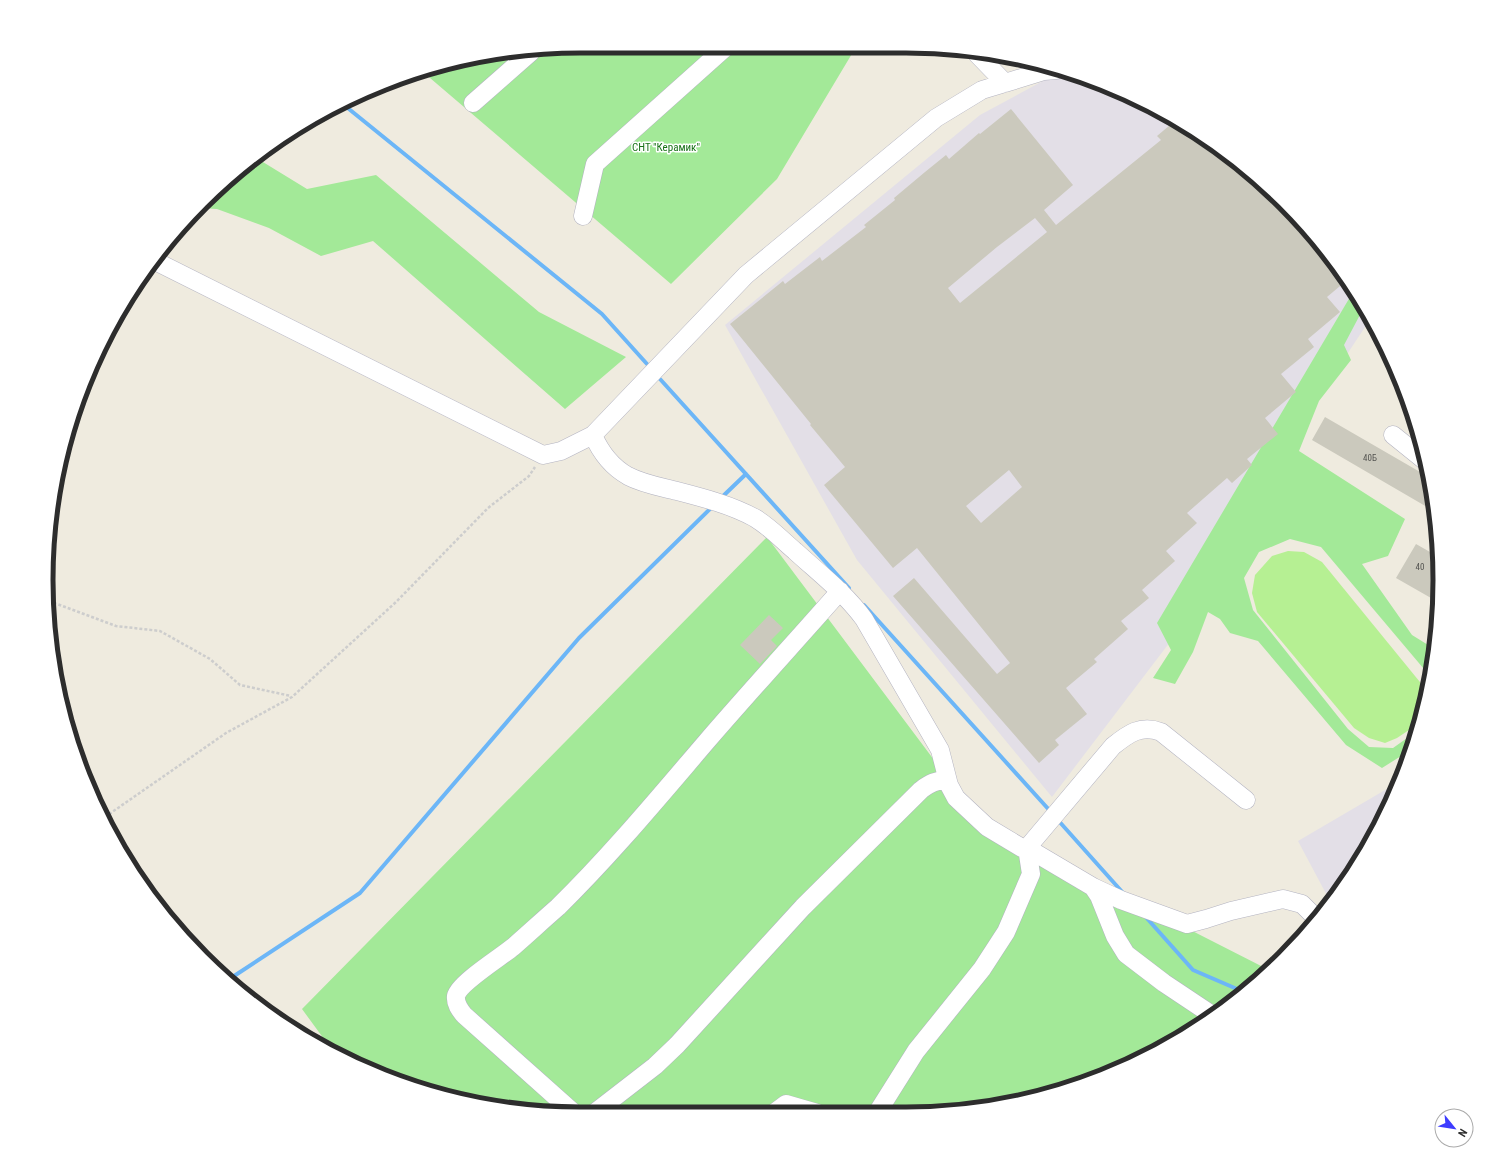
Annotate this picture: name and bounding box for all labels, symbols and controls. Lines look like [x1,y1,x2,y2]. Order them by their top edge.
park label: СНТ "Керамик" [632,141,700,154]
house number: 40Б [1363,453,1377,463]
house number: 40 [1416,562,1424,572]
north arrow [1434,1108,1474,1148]
text: N [1455,1127,1470,1139]

